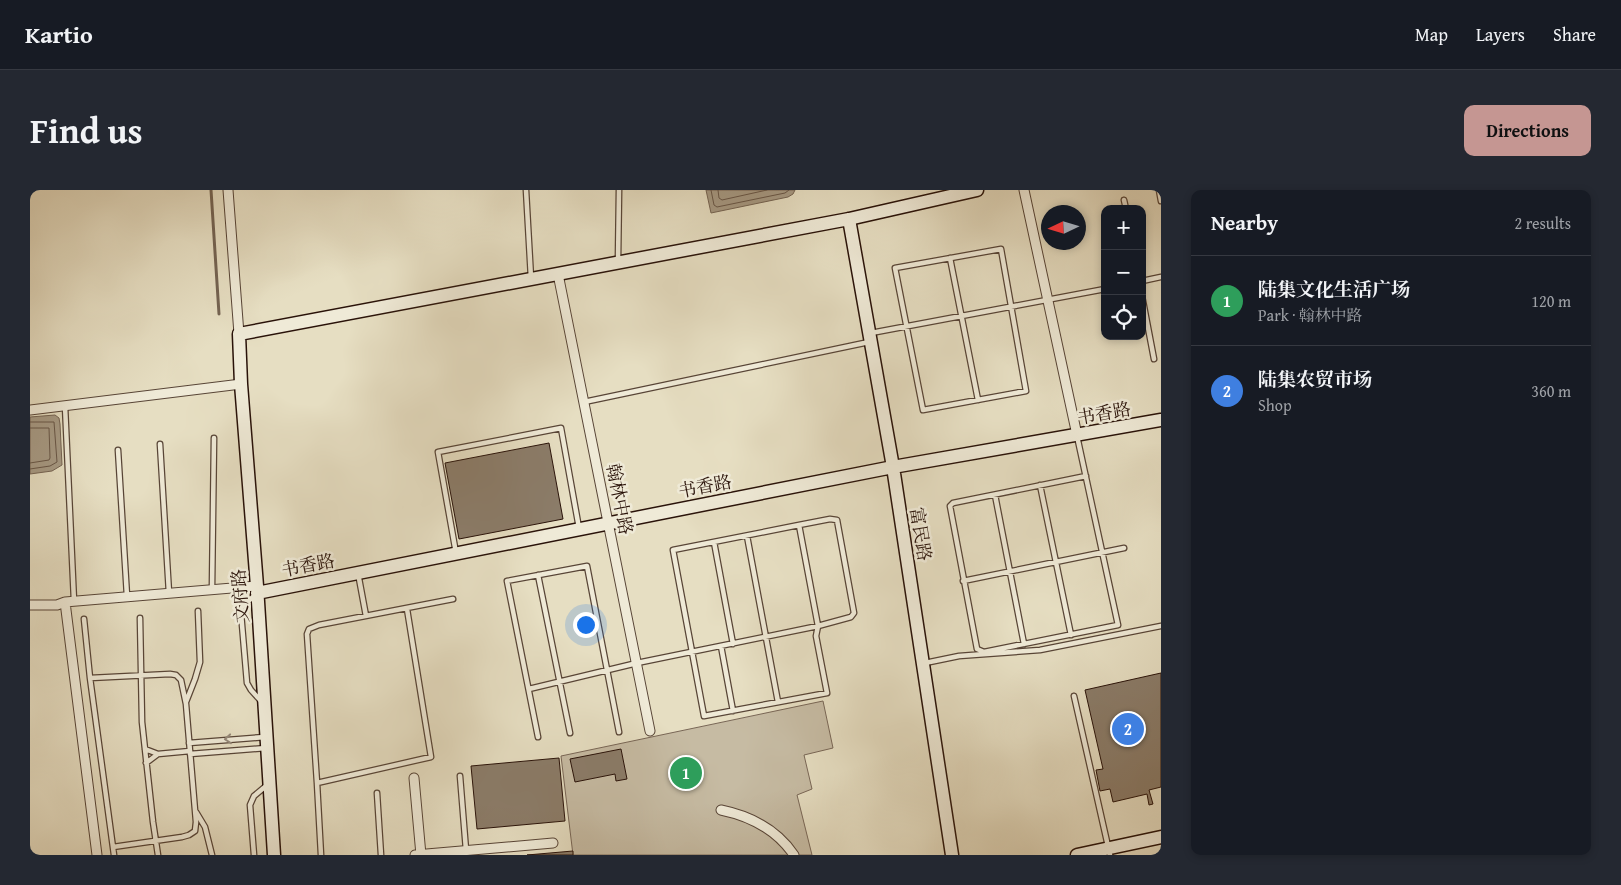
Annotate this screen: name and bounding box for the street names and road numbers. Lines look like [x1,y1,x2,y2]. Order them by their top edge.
street label: 书香路 [1075,395,1133,431]
street label: 翰林中路 [600,461,640,537]
street label: 书香路 [676,468,734,504]
street label: 富民路 [903,505,939,563]
street label: 书香路 [279,547,337,583]
street label: 文府路 [225,568,255,624]

